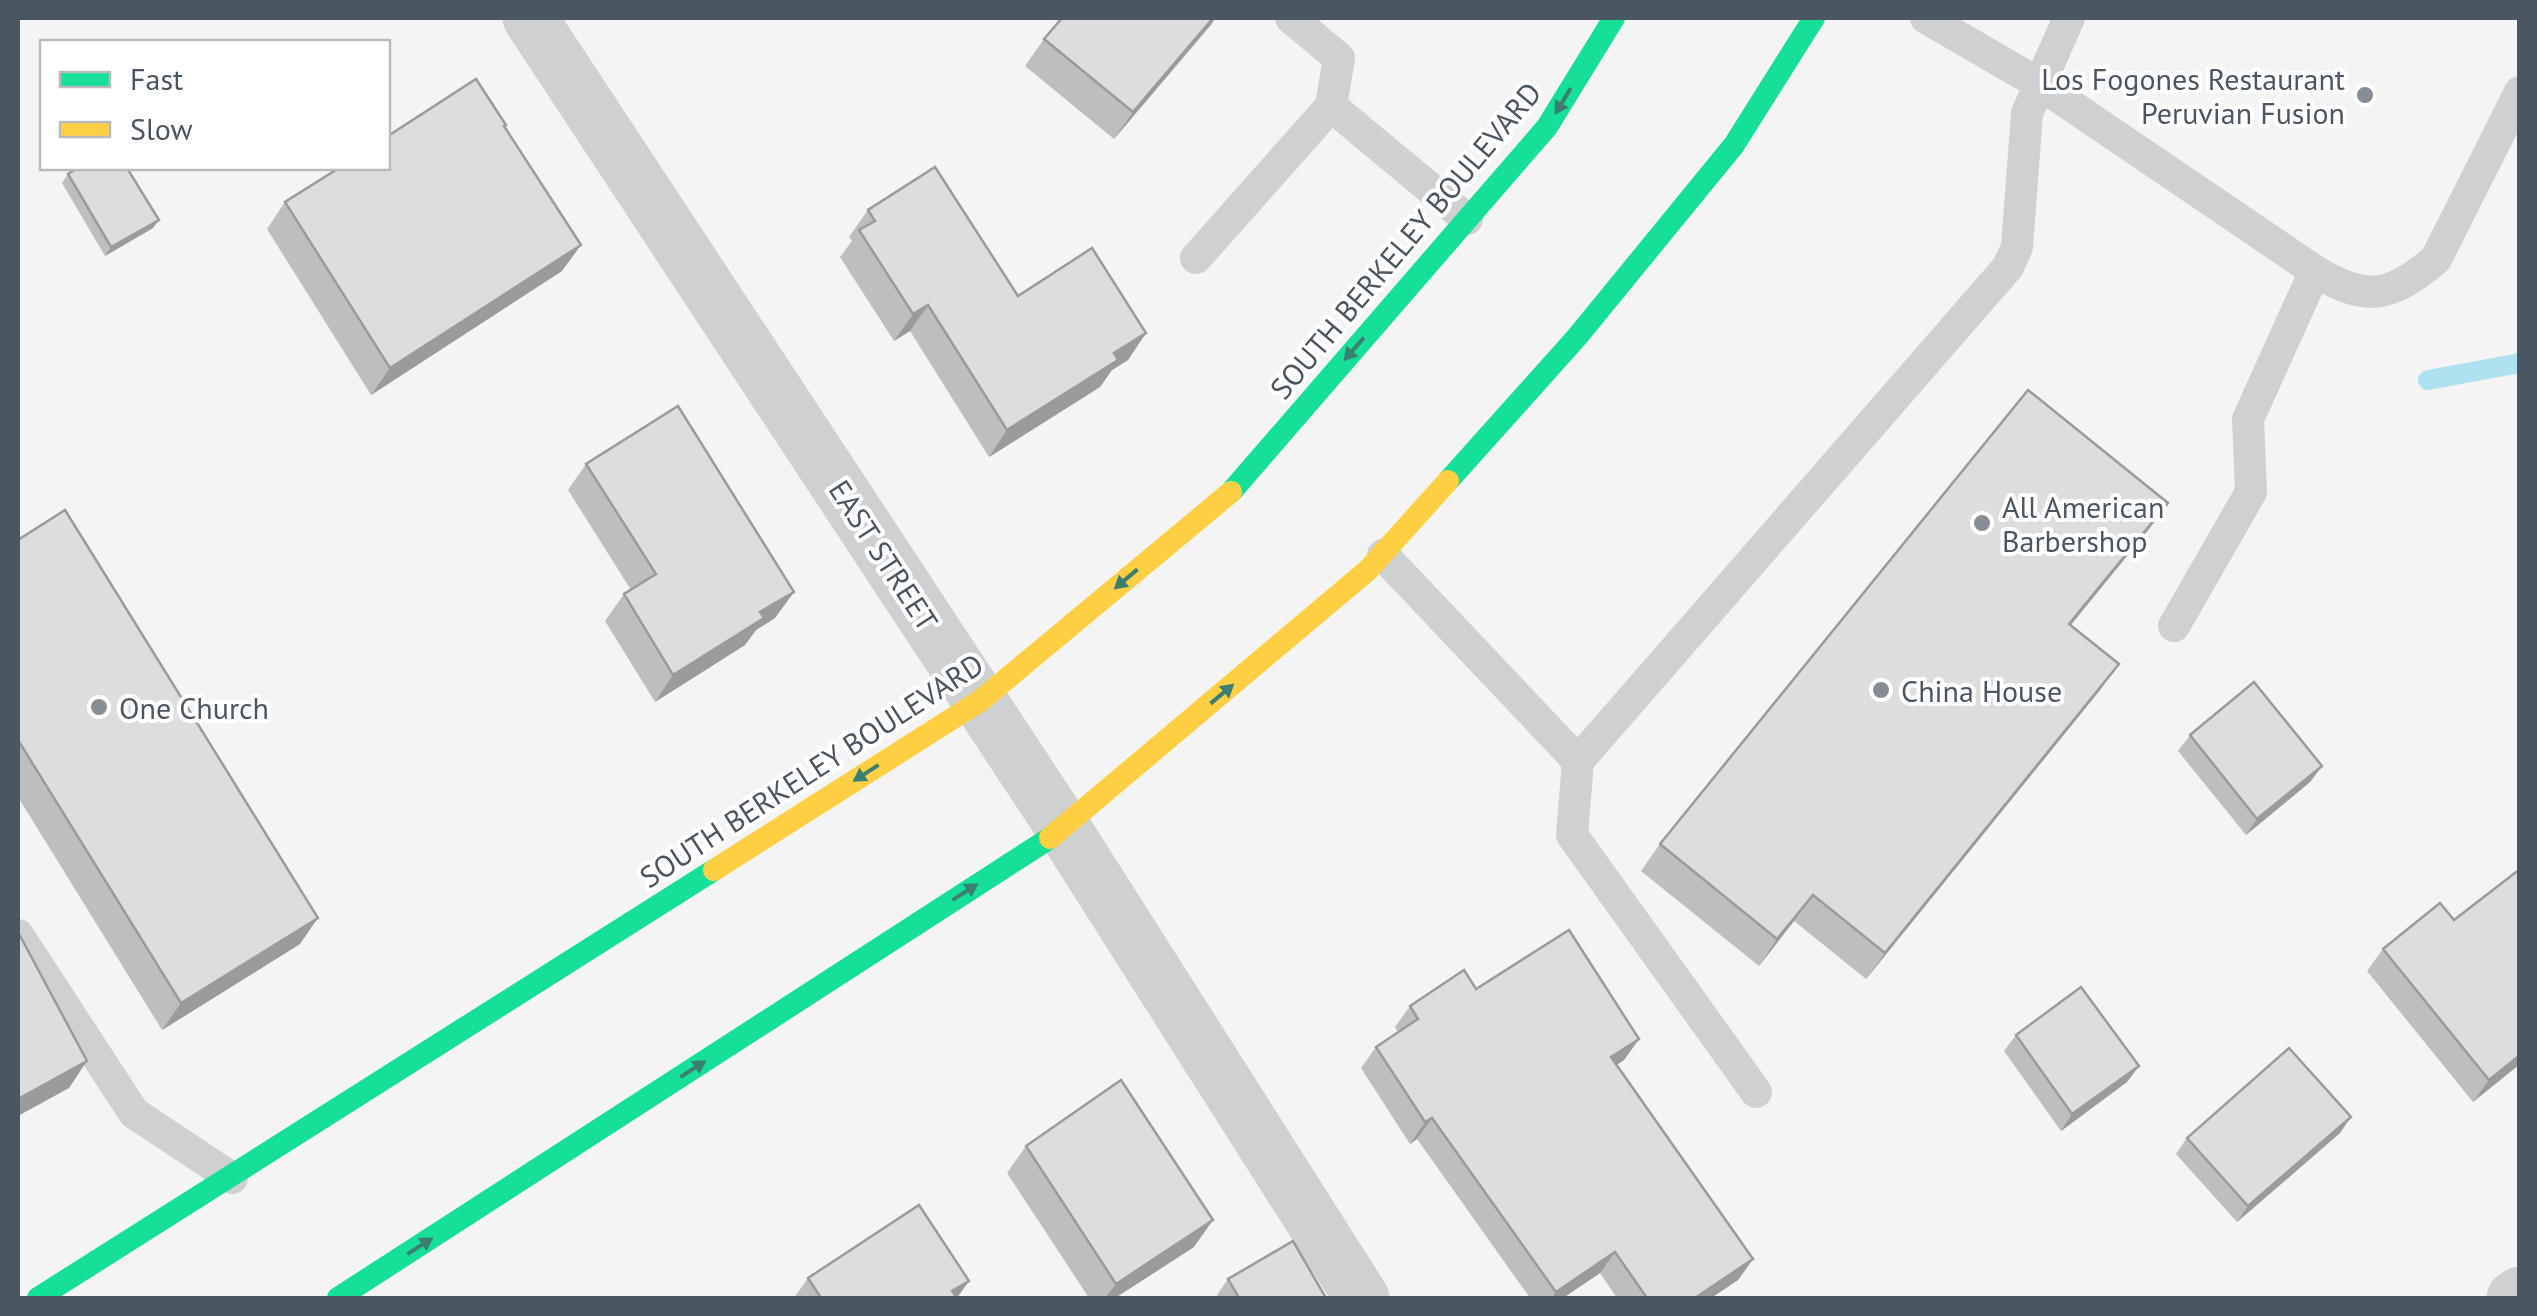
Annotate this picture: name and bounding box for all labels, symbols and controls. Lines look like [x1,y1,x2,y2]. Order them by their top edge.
legend [40,40,390,170]
text: Fast [130,59,183,98]
place label: Los Fogones Restaurant Peruvian Fusion [2041,59,2345,132]
street label: SOUTH BERKELEY BOULEVARD [1261,73,1549,407]
marker: Los Fogones Restaurant Peruvian Fusion [2354,84,2376,106]
one-way arrow [1555,87,1573,115]
text: Slow [130,109,193,148]
one-way arrow [1344,336,1366,361]
street label: EAST STREET [821,472,947,638]
place label: All American Barbershop [2002,487,2164,560]
marker: All American Barbershop [1971,512,1993,534]
one-way arrow [1113,568,1138,589]
street label: SOUTH BERKELEY BOULEVARD [632,644,990,896]
place label: China House [1901,671,2062,710]
marker: China House [1870,679,1892,701]
one-way arrow [1209,683,1234,705]
place label: One Church [119,688,269,727]
marker: One Church [88,696,110,718]
one-way arrow [852,764,880,782]
one-way arrow [952,884,979,902]
one-way arrow [679,1060,706,1078]
one-way arrow [406,1237,433,1255]

